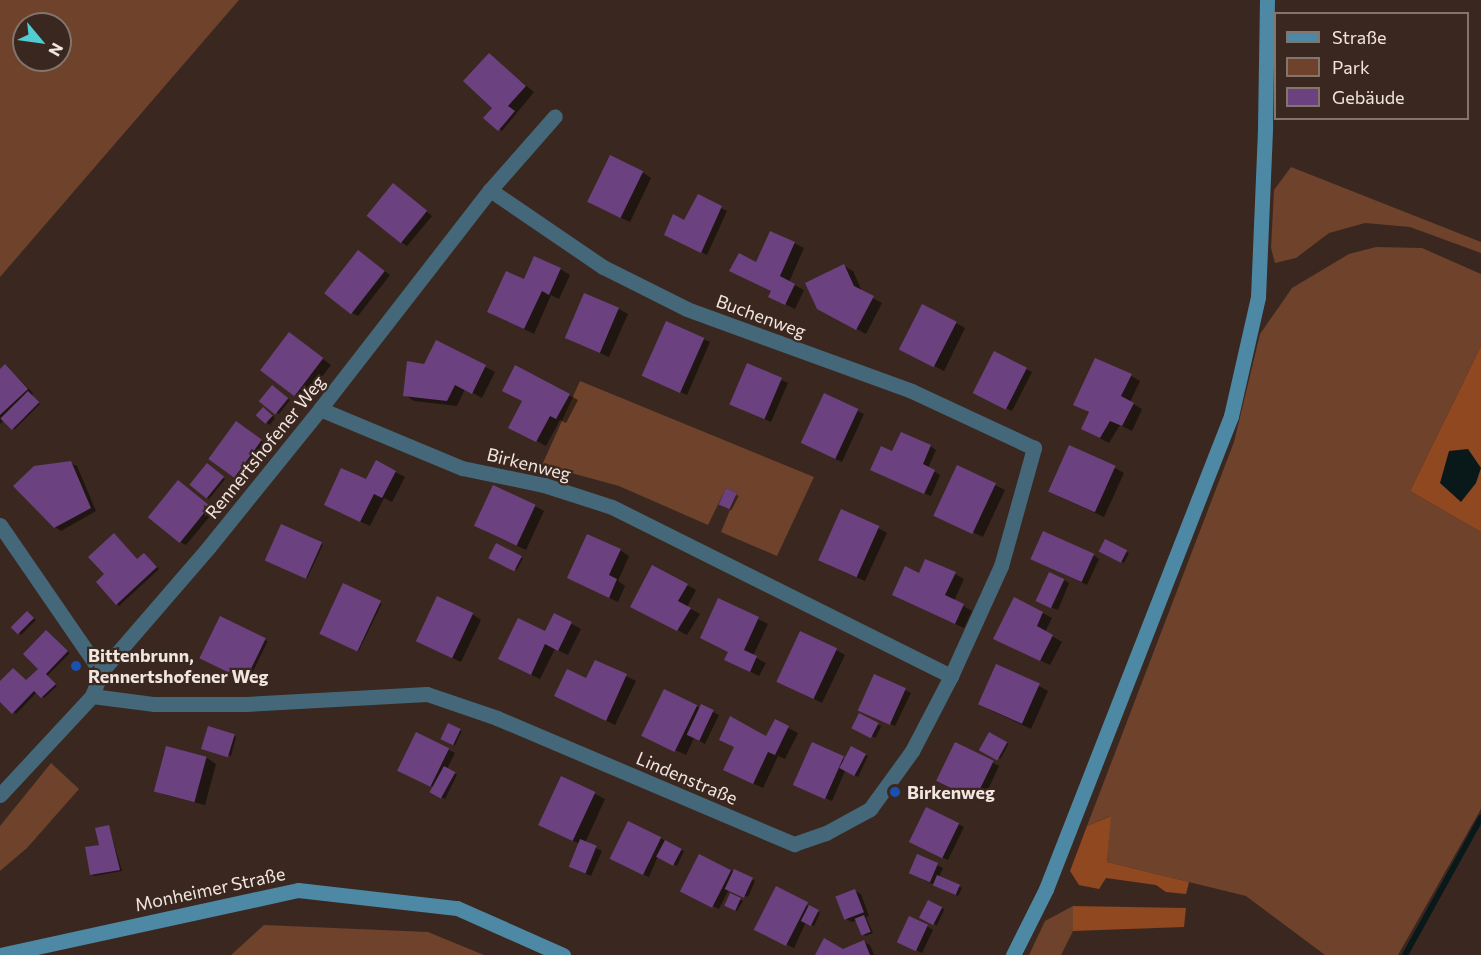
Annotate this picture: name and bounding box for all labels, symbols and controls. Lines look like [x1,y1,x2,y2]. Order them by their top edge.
north arrow [12,12,72,72]
legend [1274,12,1469,120]
text: Straße [1332,26,1387,48]
text: N [45,40,68,60]
text: Park [1332,56,1370,78]
text: Gebäude [1332,86,1405,108]
street label: Buchenweg [713,290,809,342]
street label: Rennertshofener Weg [201,371,329,523]
street label: Birkenweg [485,443,573,485]
place label: Bittenbrunn, Rennertshofener Weg [88,645,268,688]
marker: Bittenbrunn, Rennertshofener Weg [69,659,83,673]
street label: Lindenstraße [633,747,741,809]
place label: Birkenweg [907,781,995,803]
marker: Birkenweg [888,785,902,799]
street label: Monheimer Straße [133,863,287,915]

